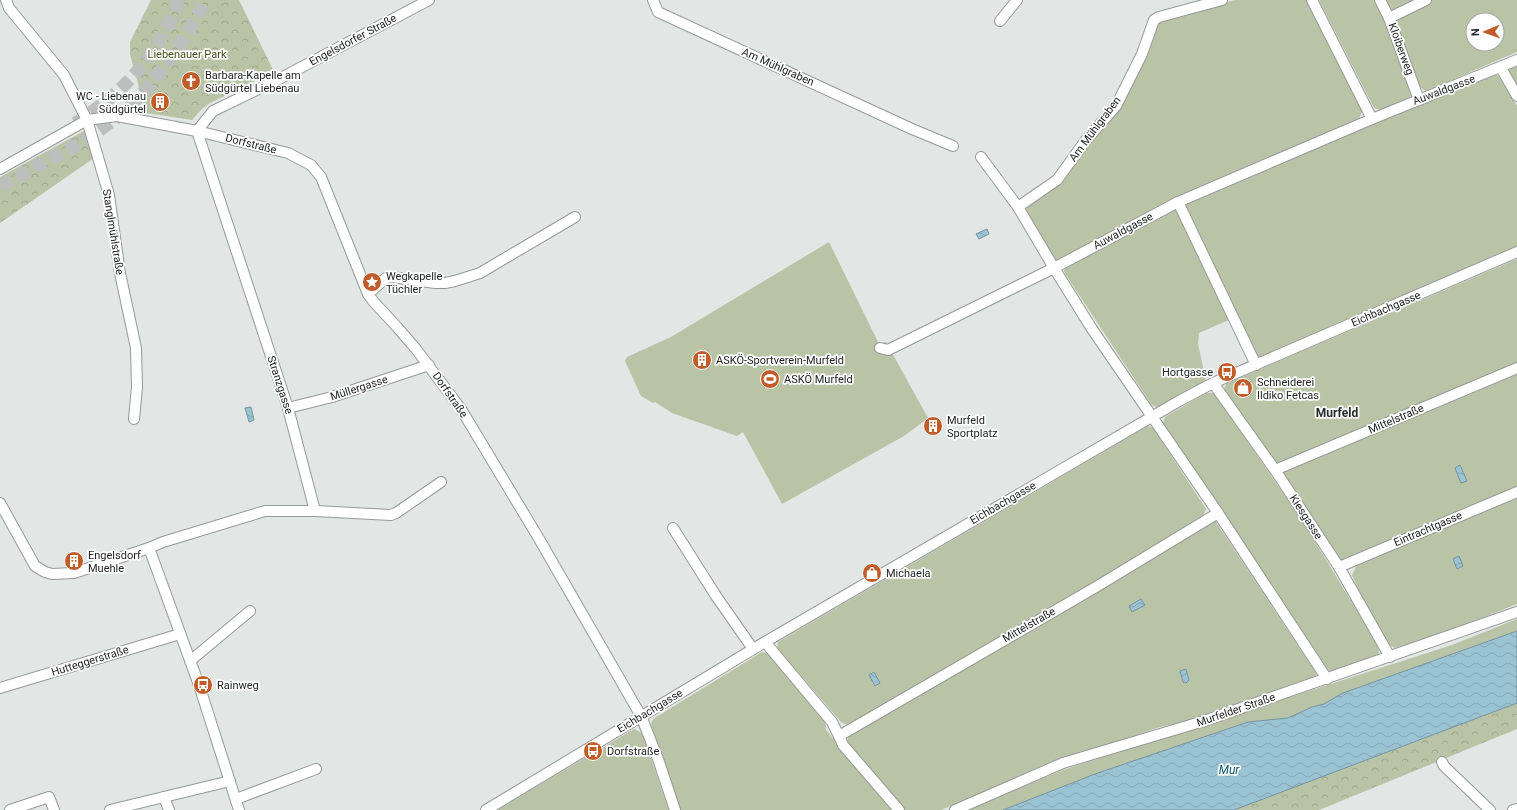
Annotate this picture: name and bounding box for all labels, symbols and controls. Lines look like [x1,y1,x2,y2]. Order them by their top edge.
street label: Engelsdorfer Straße [307,11,399,69]
north arrow [1465,12,1505,52]
street label: Kloiberweg [1386,21,1416,77]
text: N [1469,28,1482,36]
street label: Am Mühlgraben [740,45,816,89]
park label: Liebenauer Park [147,48,227,61]
place label: Barbara-Kapelle am Südgürtel Liebenau [205,69,301,95]
church icon: Barbara-Kapelle am Südgürtel Liebenau [180,70,202,92]
street label: Auwaldgasse [1411,72,1477,108]
place label: WC - Liebenau Südgürtel [76,90,146,116]
building icon: WC - Liebenau Südgürtel [149,91,171,113]
street label: Am Mühlgraben [1066,94,1124,164]
street label: Dorfstraße [224,131,278,157]
street label: Stanglmühlstraße [100,188,126,276]
street label: Auwaldgasse [1091,210,1155,252]
place label: Wegkapelle Tüchler [386,270,443,296]
place icon: Wegkapelle Tüchler [361,271,383,293]
street label: Eichbachgasse [1349,288,1423,329]
building icon: ASKÖ-Sportverein-Murfeld [691,349,713,371]
street label: Stranzgasse [264,354,296,416]
place label: ASKÖ-Sportverein-Murfeld [716,354,844,367]
bus stop icon: Hortgasse [1216,361,1238,383]
place label: Hortgasse [1162,366,1213,379]
sports icon: ASKÖ Murfeld [759,368,781,390]
street label: Dorfstraße [430,370,470,420]
street label: Müllergasse [329,373,390,403]
place label: ASKÖ Murfeld [784,373,853,386]
place label: Schneiderei Ildiko Fetcas [1257,376,1319,402]
shop icon: Schneiderei Ildiko Fetcas [1232,377,1254,399]
street label: Mittelstraße [1366,401,1426,437]
district label: Murfeld [1316,406,1358,420]
place label: Murfeld Sportplatz [947,414,998,440]
building icon: Murfeld Sportplatz [922,415,944,437]
street label: Eichbachgasse [968,479,1038,527]
street label: Kiesgasse [1287,492,1325,542]
street label: Eintrachtgasse [1392,509,1464,549]
place label: Engelsdorf Muehle [88,549,141,575]
building icon: Engelsdorf Muehle [63,550,85,572]
shop icon: Michaela [861,562,883,584]
place label: Michaela [886,567,931,580]
street label: Mittelstraße [1000,605,1058,645]
street label: Hutteggerstraße [50,643,130,679]
bus stop icon: Rainweg [192,674,214,696]
place label: Rainweg [217,679,259,692]
street label: Eichbachgasse [615,686,685,736]
street label: Murfelder Straße [1195,690,1277,730]
bus stop icon: Dorfstraße [582,740,604,762]
place label: Dorfstraße [607,745,659,758]
water label: Mur [1219,763,1240,777]

